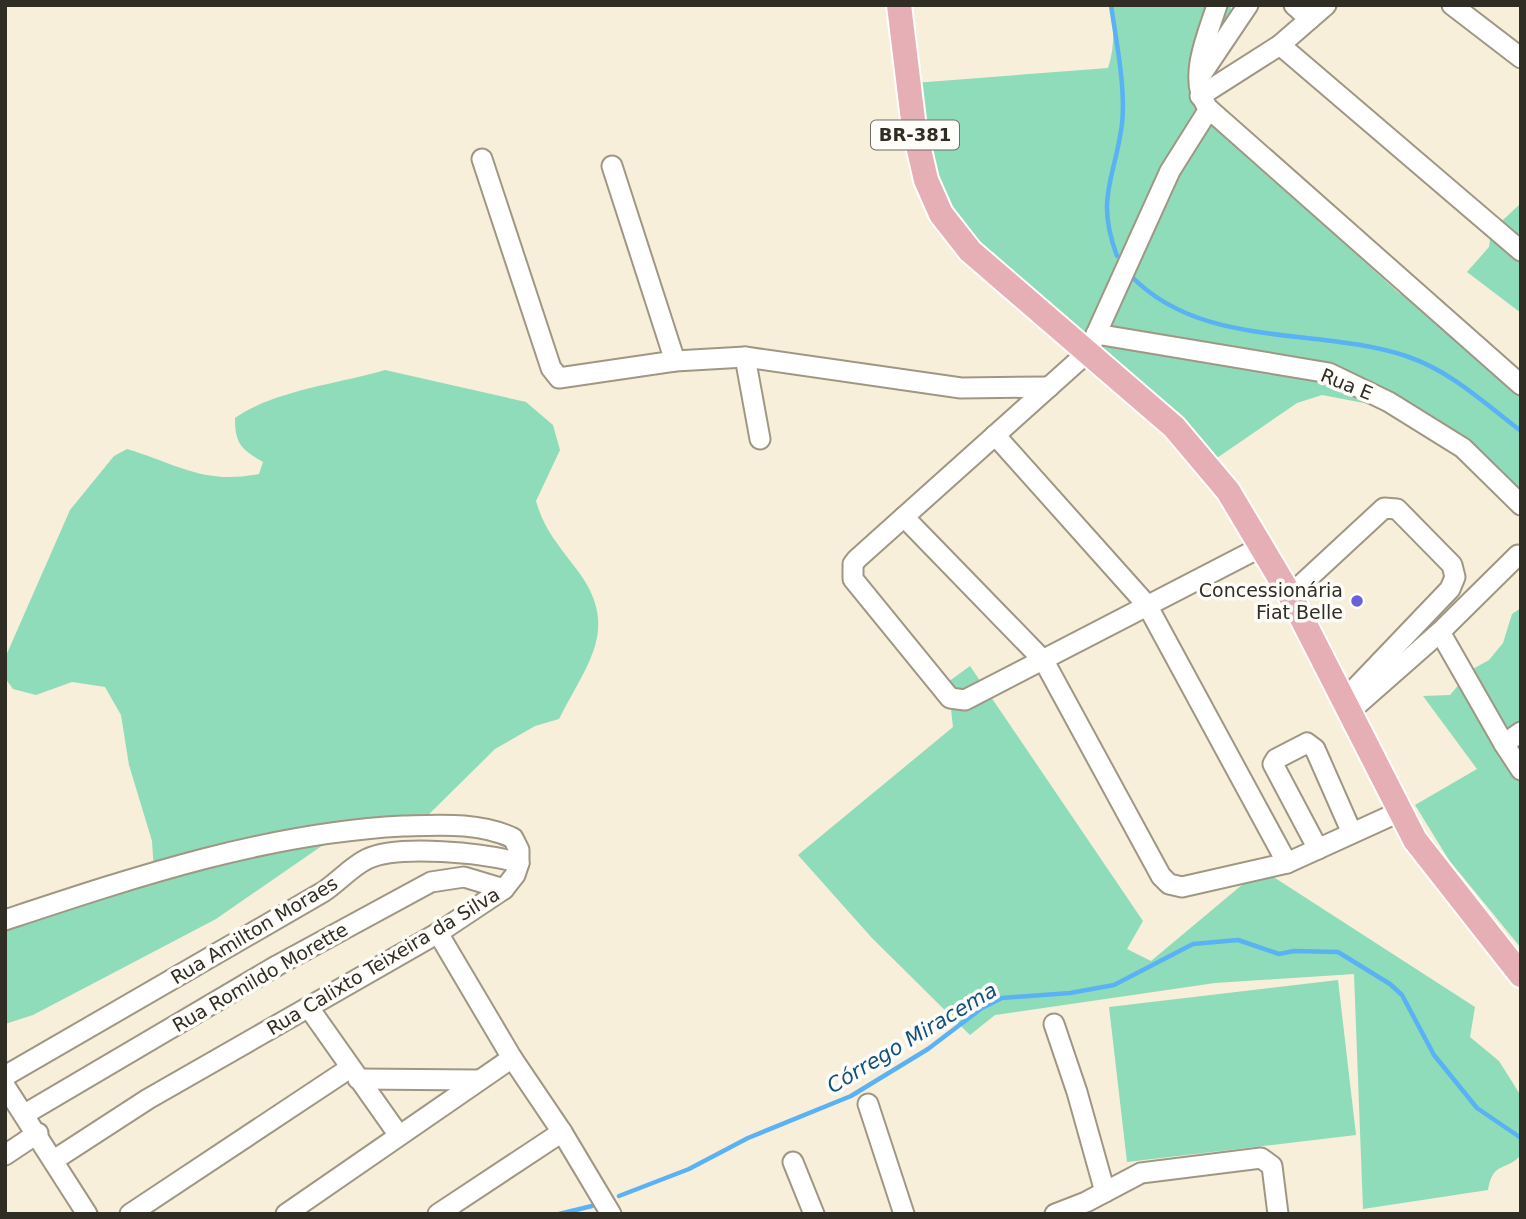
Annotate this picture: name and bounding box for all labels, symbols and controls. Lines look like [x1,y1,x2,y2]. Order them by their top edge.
road number: BR-381 [871,120,959,150]
street label: Rua E [1318,364,1376,404]
place label: Concessionária Fiat Belle [1199,579,1343,623]
marker: Concessionária Fiat Belle [1349,593,1365,609]
street label: Rua Amilton Moraes [167,872,341,988]
street label: Rua Calixto Teixeira da Silva [263,883,503,1039]
street label: Rua Romildo Morette [169,918,351,1036]
water label: Córrego Miracema [823,978,1001,1098]

